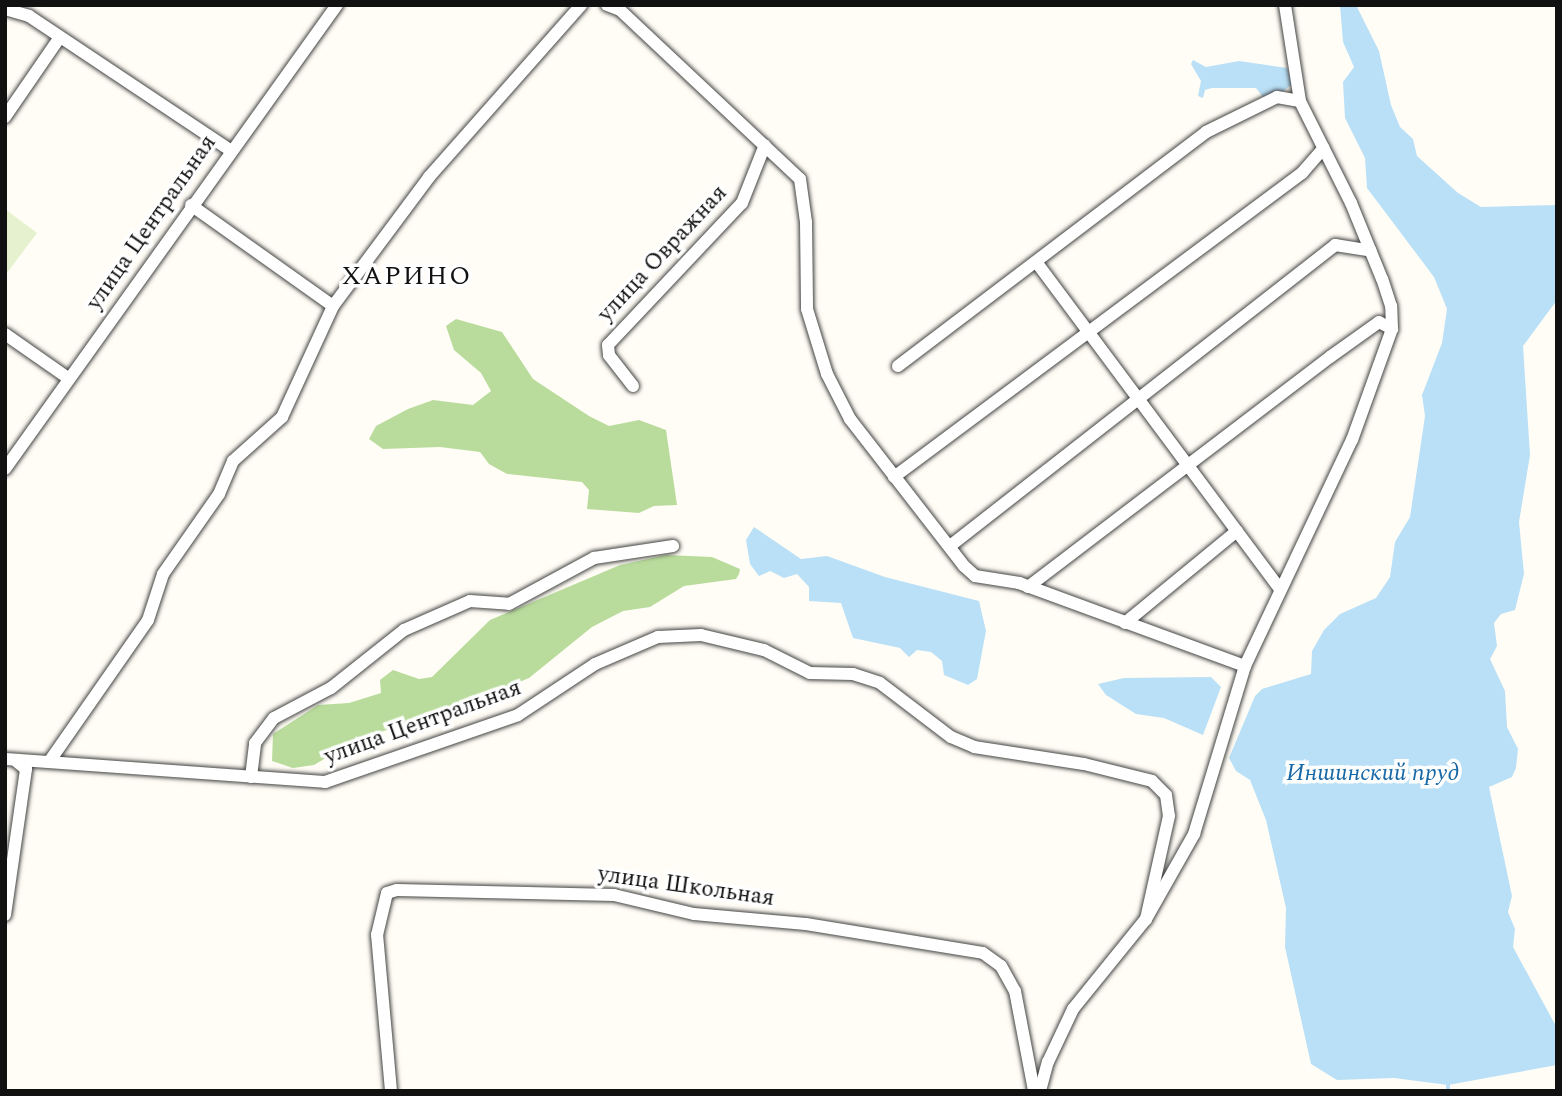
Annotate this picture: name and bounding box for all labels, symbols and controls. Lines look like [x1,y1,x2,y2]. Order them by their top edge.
street label: улица Центральная [81,130,223,316]
street label: улица Овражная [593,180,733,328]
district label: ХАРИНО [343,261,471,293]
street label: улица Центральная [321,675,525,771]
water label: Иншинский пруд [1286,760,1460,788]
street label: улица Школьная [596,861,776,913]

